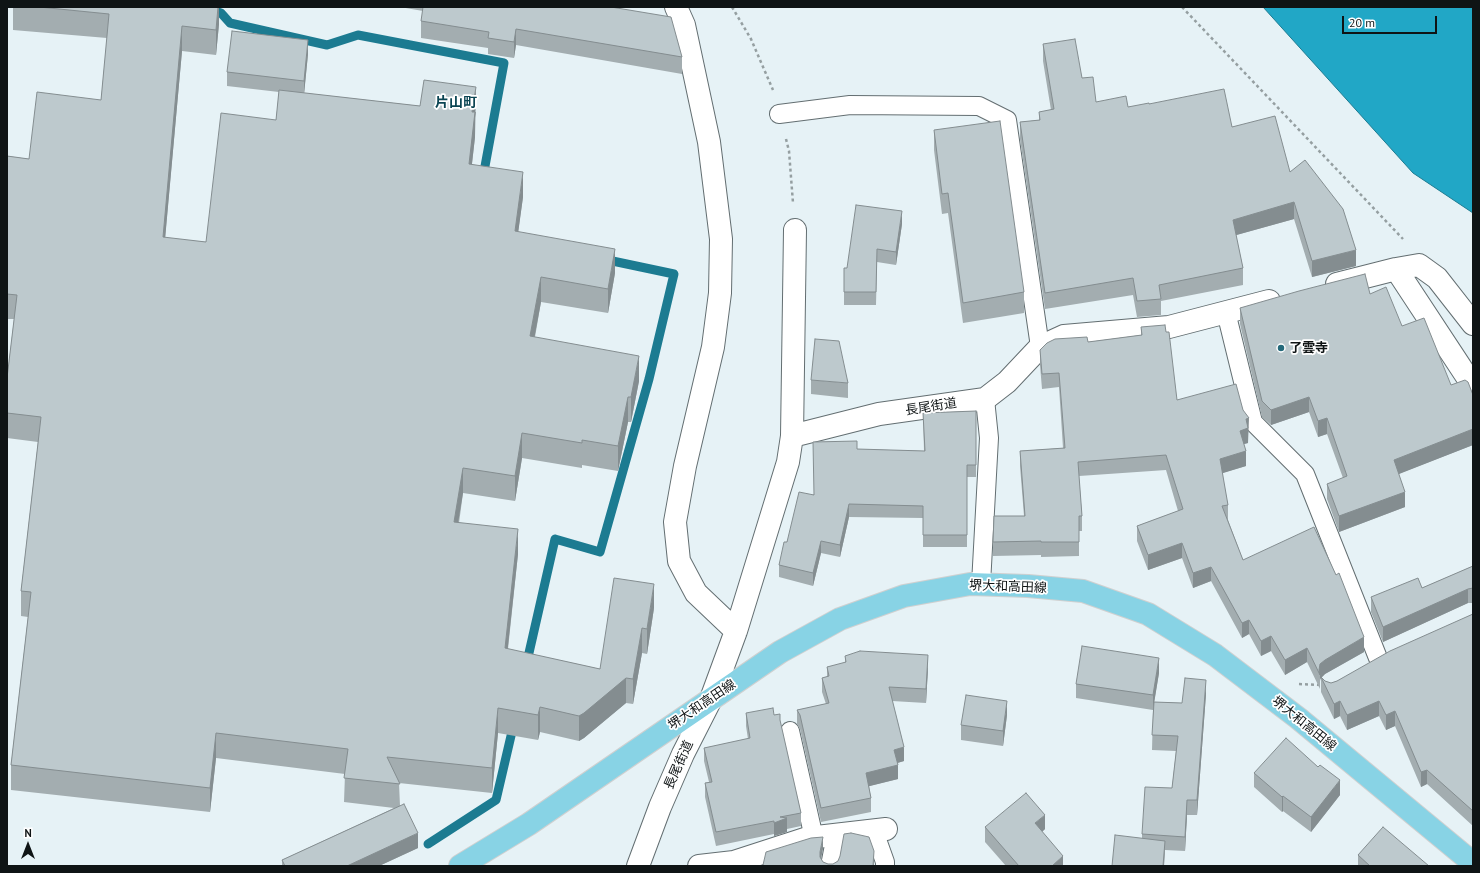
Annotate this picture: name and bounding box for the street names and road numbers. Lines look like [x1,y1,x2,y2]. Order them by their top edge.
street label: 長尾街道 [904,395,958,419]
street label: 堺大和高田線 [969,578,1047,596]
street label: 堺大和高田線 [665,677,739,733]
street label: 堺大和高田線 [1269,693,1339,755]
street label: 長尾街道 [661,738,697,792]

